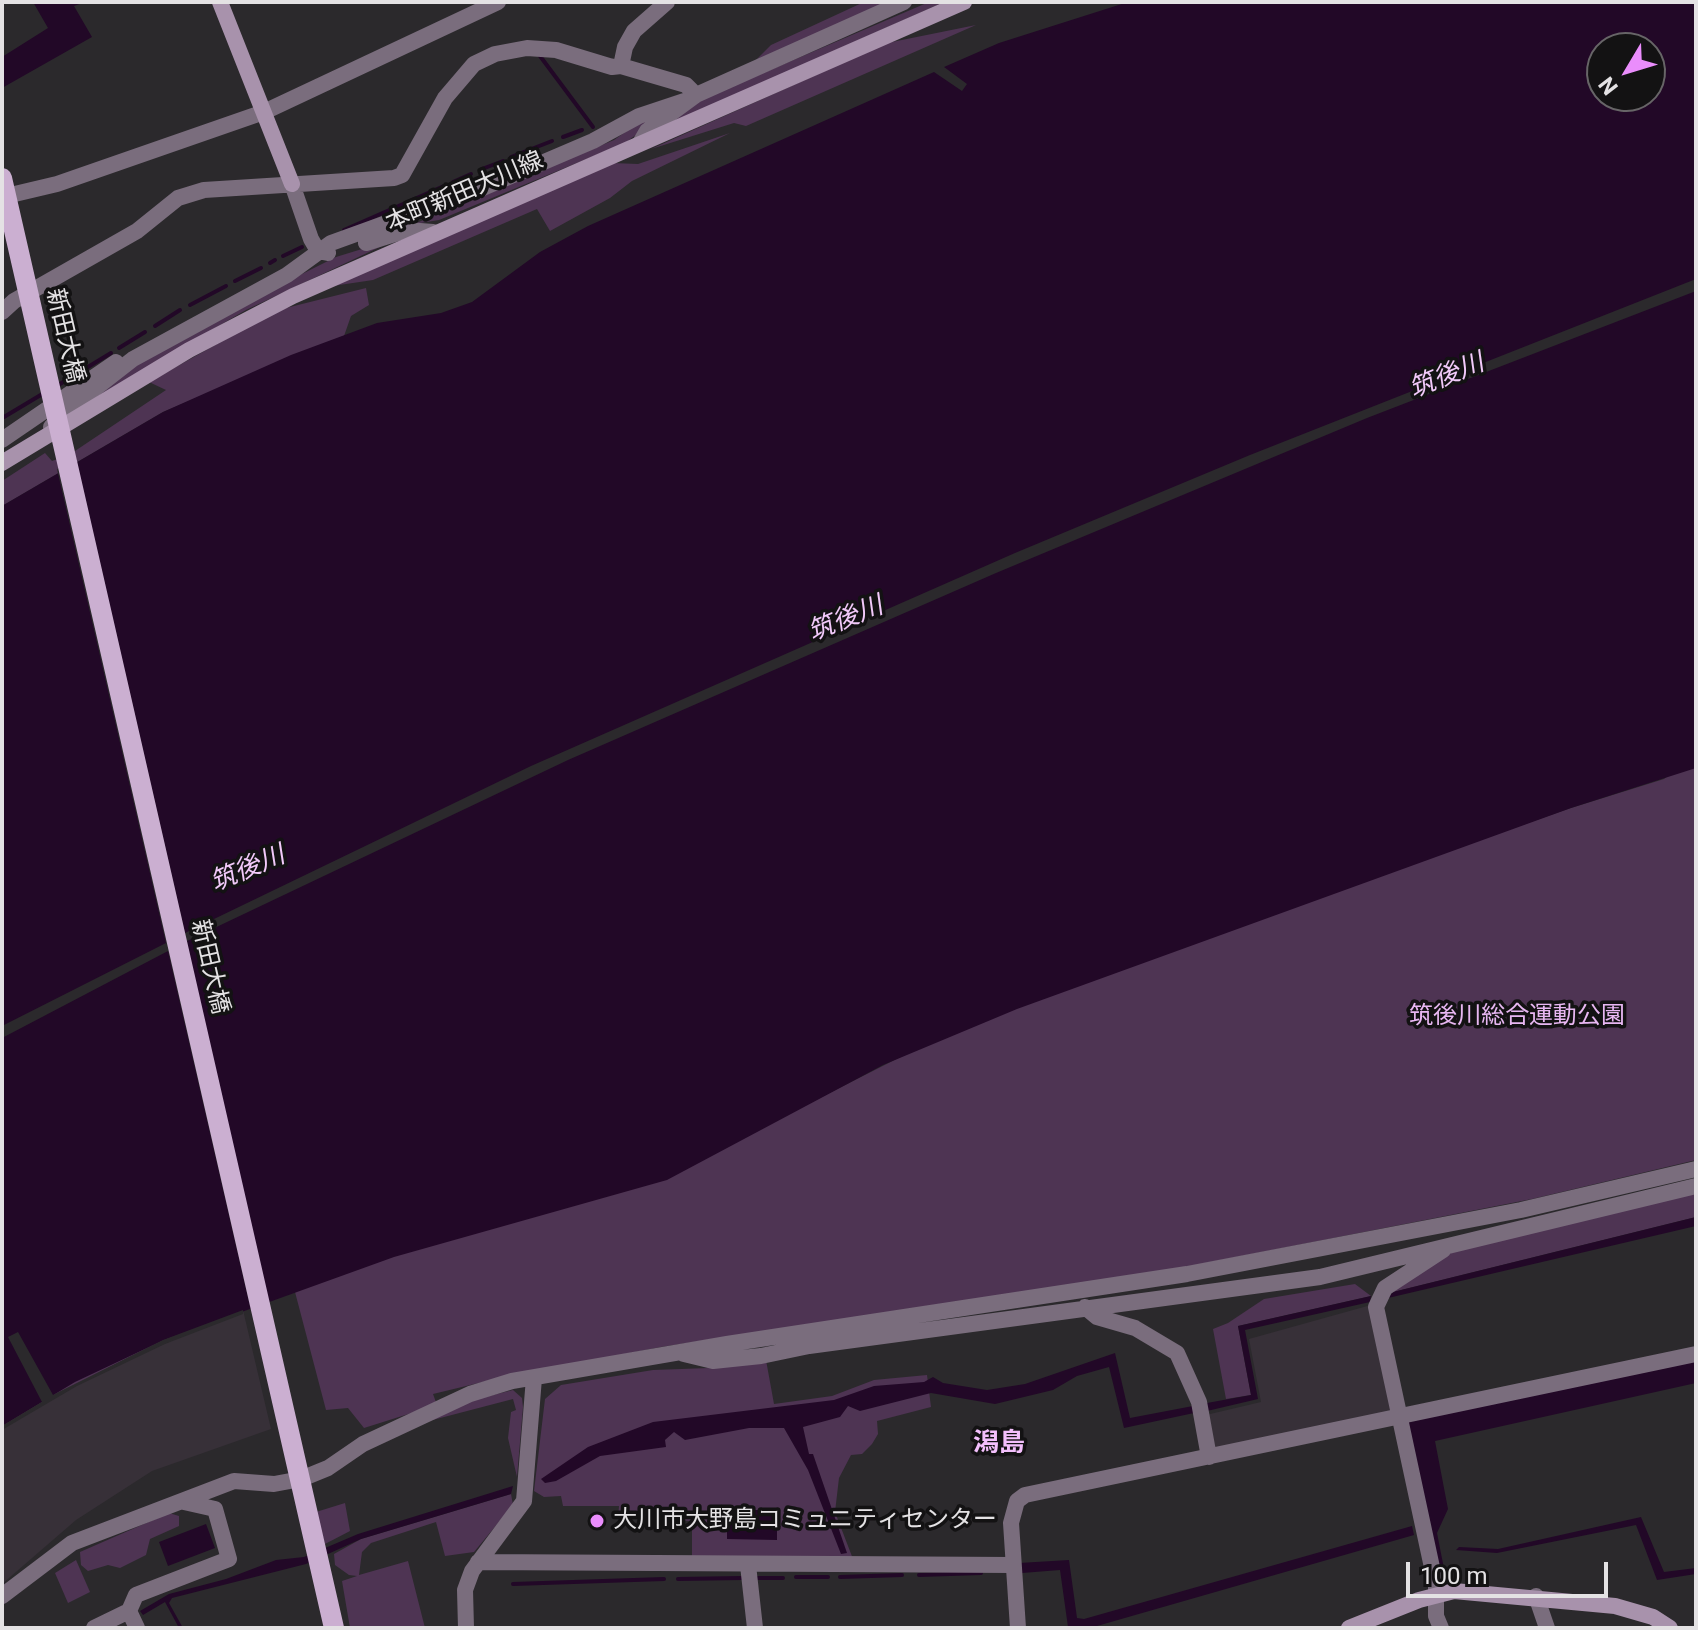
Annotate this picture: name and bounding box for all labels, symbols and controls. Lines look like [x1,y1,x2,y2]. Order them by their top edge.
north arrow [1586,32,1666,112]
text: N [1594,72,1623,100]
street label: 本町新田大川線 [382,147,548,239]
street label: 新田大橋 [39,286,89,386]
water label: 筑後川 [1405,348,1489,406]
water label: 筑後川 [804,591,888,649]
water label: 筑後川 [206,840,290,900]
street label: 新田大橋 [184,917,234,1017]
park label: 筑後川総合運動公園 [1409,1003,1625,1031]
district label: 潟島 [973,1428,1025,1460]
place label: 大川市大野島コミュニティセンター [613,1507,997,1535]
marker: 大川市大野島コミュニティセンター [588,1512,606,1530]
scale bar [1410,1546,1612,1596]
text: 100 m [1420,1562,1487,1590]

